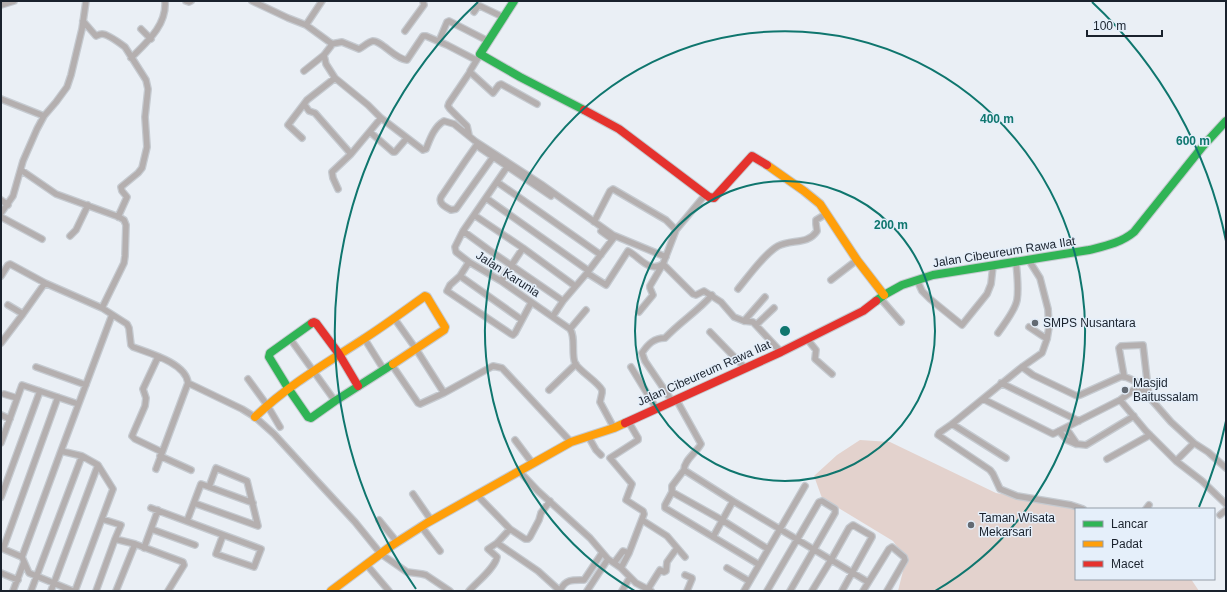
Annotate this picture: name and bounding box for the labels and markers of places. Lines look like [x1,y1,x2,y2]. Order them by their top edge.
place label: SMPS Nusantara [1043,316,1136,330]
marker: SMPS Nusantara [1030,318,1040,328]
centre of rings [778,324,792,338]
place label: Masjid Baitussalam [1133,376,1198,404]
marker: Masjid Baitussalam [1120,385,1130,395]
place label: Taman Wisata Mekarsari [979,511,1055,539]
marker: Taman Wisata Mekarsari [966,520,976,530]

